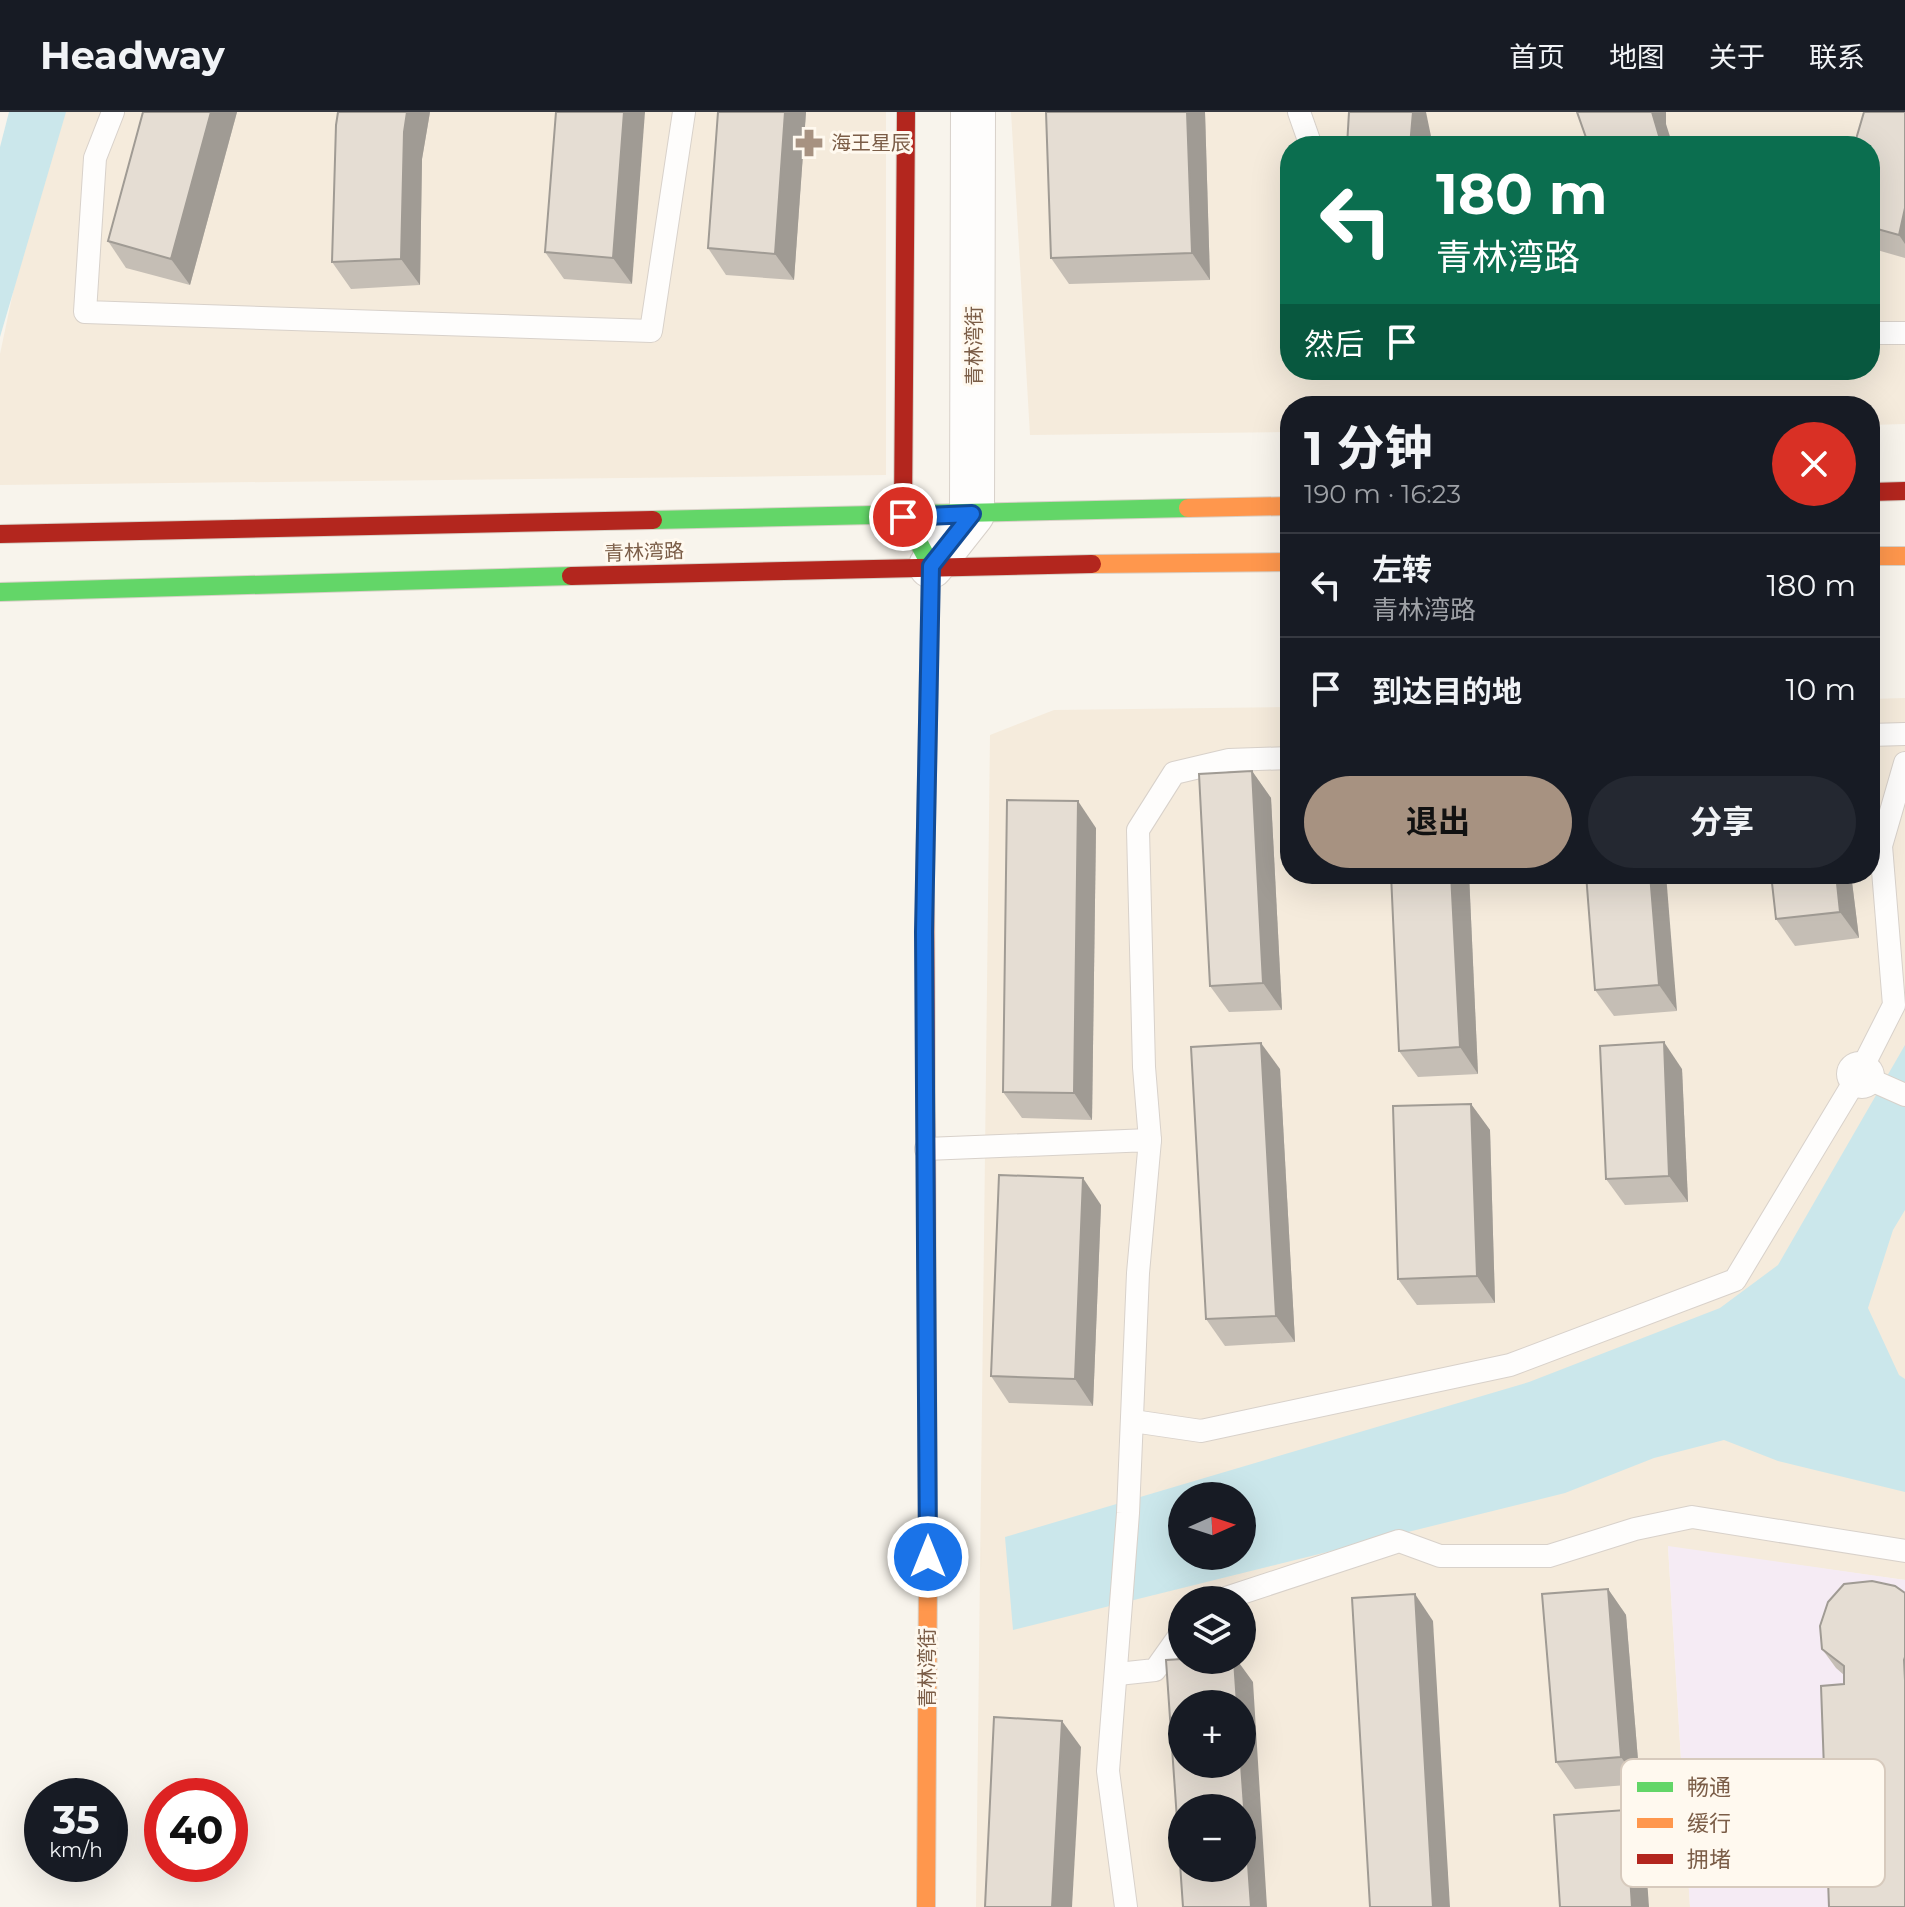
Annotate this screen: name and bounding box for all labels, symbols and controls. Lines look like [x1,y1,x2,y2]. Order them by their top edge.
text: Headway [40,32,225,79]
text: 首页 [1509,40,1565,74]
text: 地图 [1609,40,1665,74]
text: 关于 [1709,40,1765,74]
text: 联系 [1809,40,1865,74]
pharmacy icon: 海王星辰 [794,128,824,158]
place label: 海王星辰 [831,131,911,155]
text: 180 m [1436,160,1608,228]
icon: left [1304,168,1408,272]
text: 青林湾路 [1436,235,1580,279]
street label: 青林湾街 [962,306,986,386]
icon: arrive [1380,320,1424,364]
text: 然后 [1304,326,1364,363]
text: 1 分钟 [1304,419,1432,477]
button: close [1772,422,1856,506]
text: 190 m · 16:23 [1304,478,1461,510]
pin [869,483,937,551]
icon: arrive [881,495,925,539]
street label: 青林湾路 [604,539,684,565]
text: 左转 [1372,551,1432,588]
icon: left [1304,563,1348,607]
text: 180 m [1766,567,1856,604]
text: 青林湾路 [1372,594,1476,626]
icon: arrive [1304,667,1348,711]
text: 10 m [1786,671,1856,708]
text: 到达目的地 [1372,673,1522,710]
button: 退出 [1304,776,1572,868]
button: 分享 [1588,776,1856,868]
north arrow [1168,1482,1256,1570]
map controls [1168,1482,1256,1882]
position arrow [886,1515,970,1599]
button: layers [1168,1586,1256,1674]
street label: 青林湾街 [915,1628,939,1708]
button: + [1168,1690,1256,1778]
legend [1621,1759,1885,1887]
text: 畅通 [1687,1774,1731,1801]
speed limit sign: 40 [144,1778,248,1882]
button: − [1168,1794,1256,1882]
text: 35 [52,1795,100,1844]
text: 缓行 [1687,1810,1731,1837]
text: km/h [49,1838,103,1862]
text: 拥堵 [1687,1846,1731,1873]

